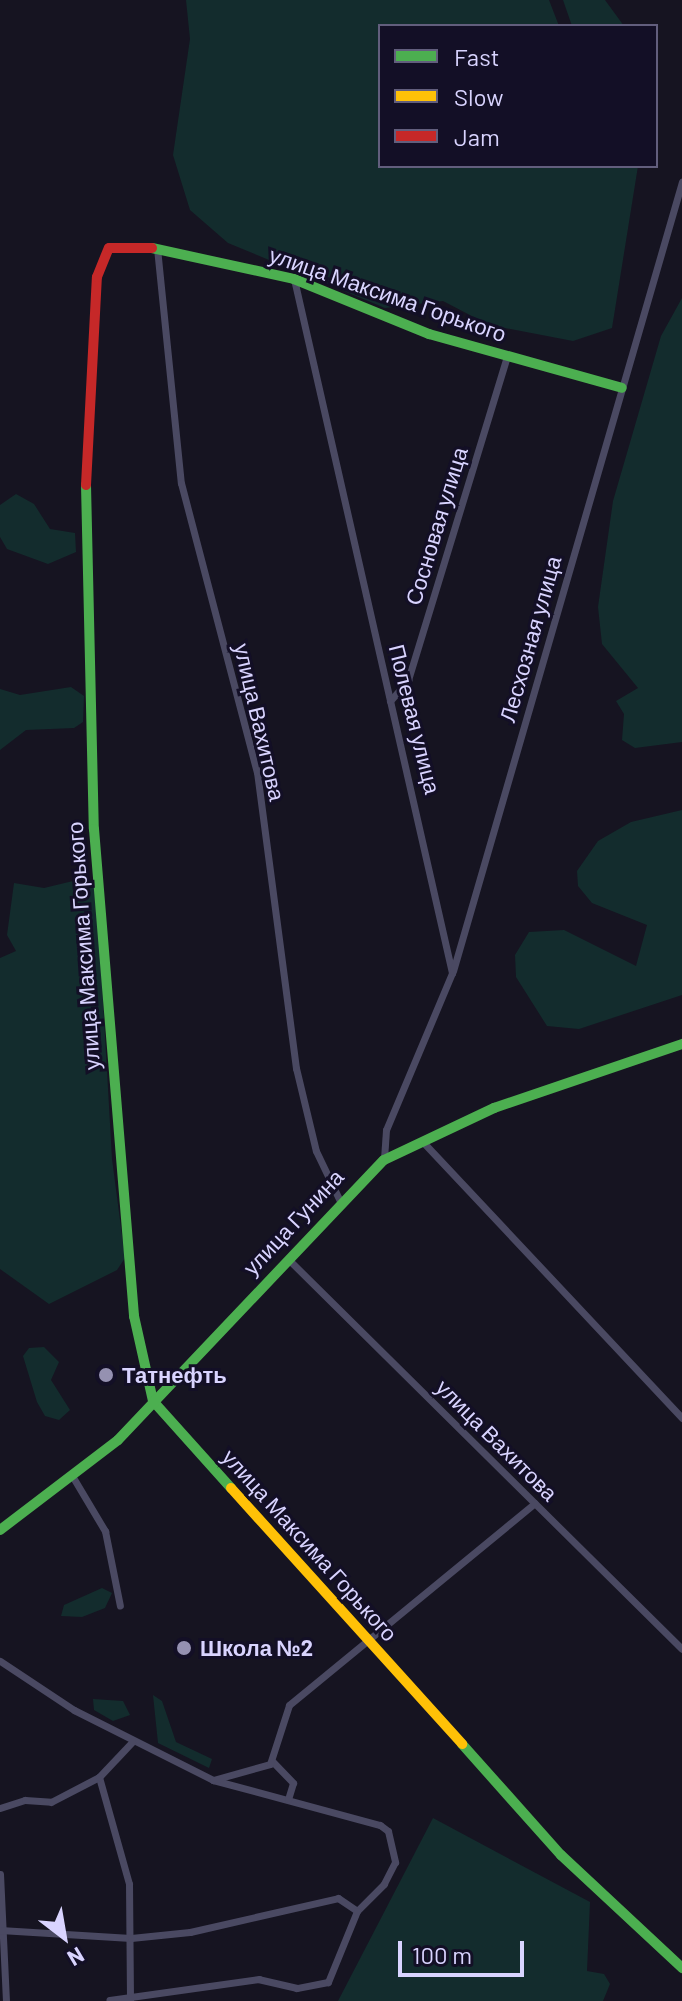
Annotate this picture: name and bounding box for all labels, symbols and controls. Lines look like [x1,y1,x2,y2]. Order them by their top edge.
legend [378,24,658,168]
text: Fast [454,42,499,71]
text: Slow [454,82,503,111]
text: Jam [454,122,500,151]
street label: улица Максима Горького [266,241,510,347]
street label: Сосновая улица [399,444,473,608]
street label: Лесхозная улица [494,553,566,725]
street label: улица Вахитова [229,641,291,803]
street label: Полевая улица [384,642,446,796]
street label: улица Максима Горького [61,821,105,1071]
street label: улица Гунина [237,1164,349,1280]
place label: Татнефть [122,1362,227,1388]
marker: Татнефть [97,1366,115,1384]
street label: улица Вахитова [431,1374,563,1506]
street label: улица Максима Горького [217,1444,403,1646]
place label: Школа №2 [200,1635,313,1661]
marker: Школа №2 [175,1639,193,1657]
north arrow [24,1897,104,1977]
scale bar [402,1925,528,1975]
text: 100 m [412,1940,472,1969]
text: N [63,1943,89,1972]

